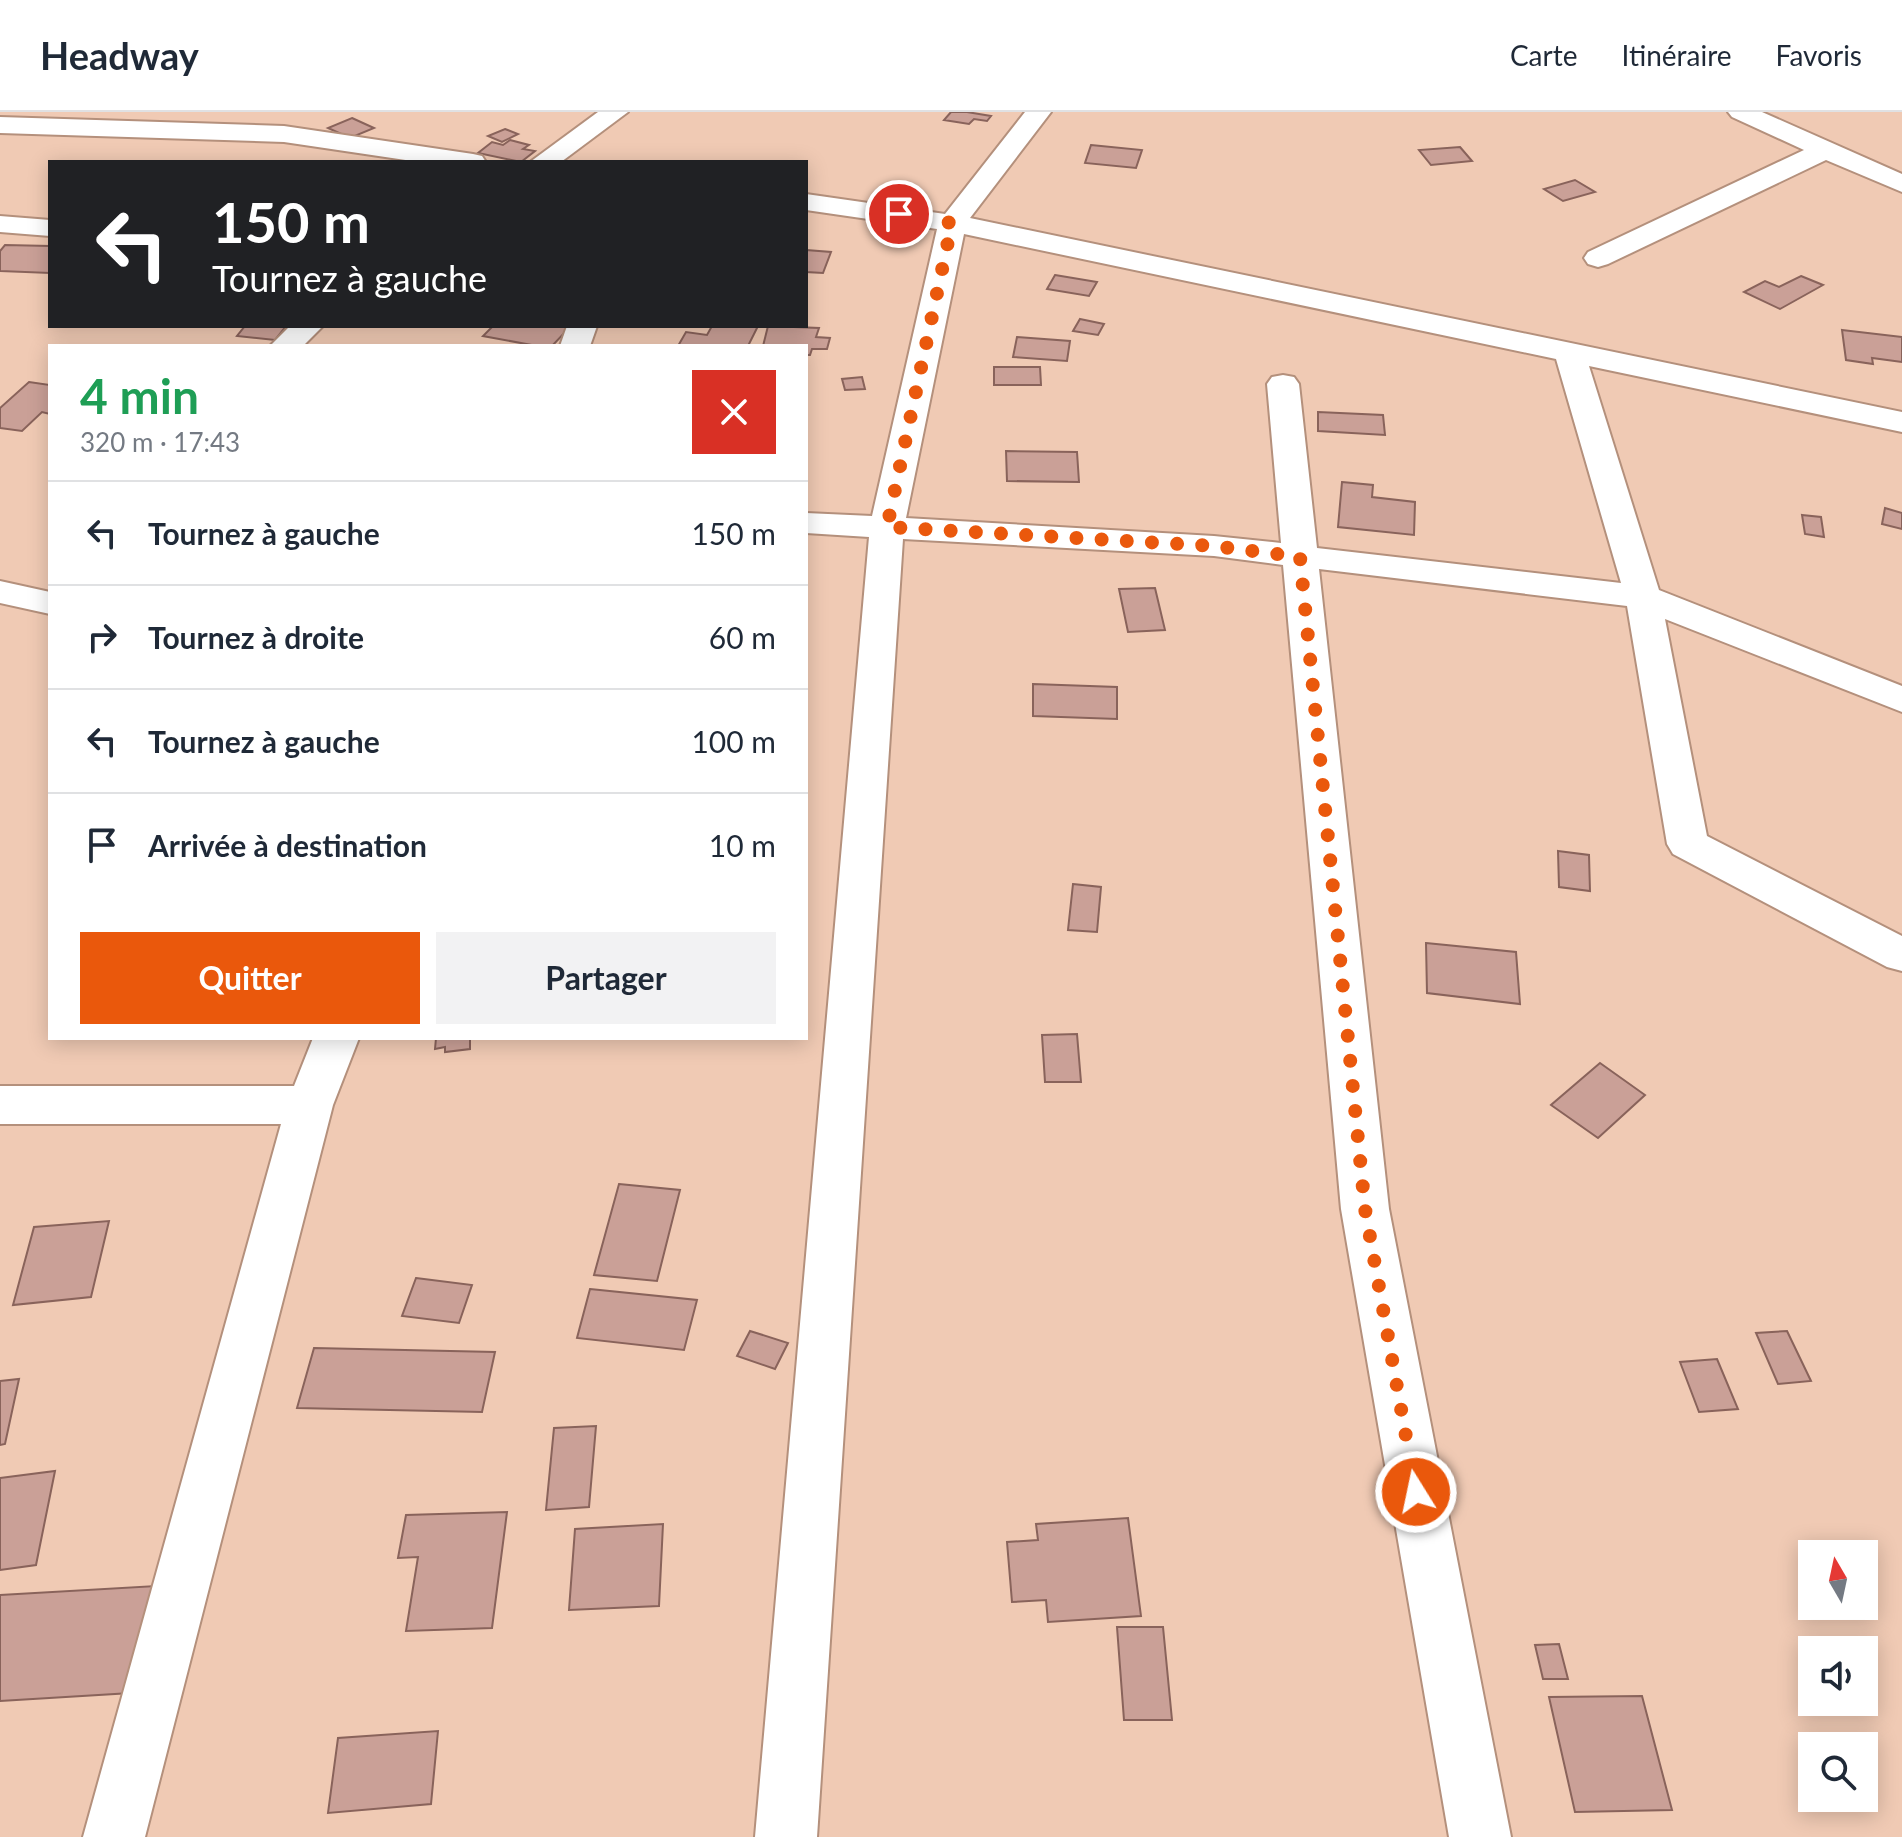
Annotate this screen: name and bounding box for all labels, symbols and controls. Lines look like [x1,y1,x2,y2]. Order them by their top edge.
text: Headway [40,32,199,78]
text: Carte [1510,38,1577,72]
text: Itinéraire [1621,38,1732,72]
text: Favoris [1776,38,1862,72]
pin [865,180,933,248]
text: 150 m [212,188,370,255]
icon: left [80,192,184,296]
icon: arrive [877,192,921,236]
text: Tournez à gauche [212,256,487,300]
text: 4 min [80,367,199,424]
button: close [692,370,776,454]
text: 320 m · 17:43 [80,426,240,458]
icon: left [80,511,124,555]
text: Tournez à gauche [148,515,380,551]
text: 150 m [691,515,776,551]
icon: right [80,615,124,659]
text: Tournez à droite [148,619,364,655]
text: 60 m [709,619,776,655]
icon: left [80,719,124,763]
text: Tournez à gauche [148,723,380,759]
text: 100 m [691,723,776,759]
icon: arrive [80,823,124,867]
text: Arrivée à destination [148,827,427,863]
text: 10 m [709,827,776,863]
button: Quitter [80,932,420,1024]
button: Partager [436,932,776,1024]
position arrow [1374,1450,1458,1534]
north arrow [1798,1540,1878,1620]
map controls [1798,1540,1878,1812]
button: sound [1798,1636,1878,1716]
button: search [1798,1732,1878,1812]

